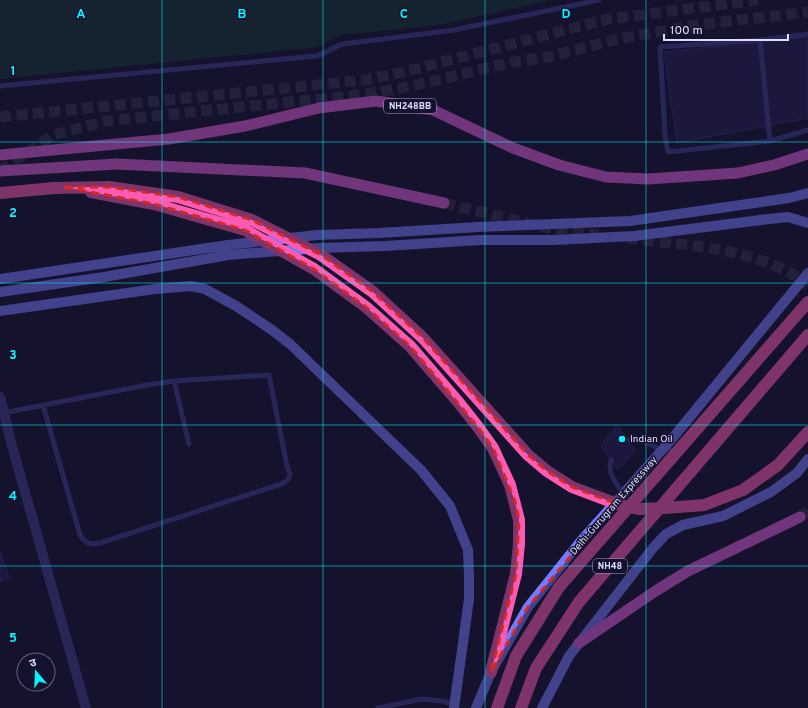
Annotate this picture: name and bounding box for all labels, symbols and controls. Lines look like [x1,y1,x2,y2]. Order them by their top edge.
text: A [76,7,86,23]
text: B [238,7,247,23]
text: C [400,7,408,23]
text: D [561,7,571,23]
scale bar [664,16,788,42]
text: 100 m [670,23,703,39]
text: 1 [10,64,16,80]
road number: NH248BB [384,99,436,113]
text: 2 [9,206,17,222]
text: 3 [9,348,17,364]
place label: Indian Oil [630,433,673,446]
marker: Indian Oil [617,434,627,444]
street label: Delhi-Gurugram Expressway [567,454,661,558]
text: 4 [9,489,17,505]
road number: NH48 [593,559,627,573]
text: 5 [9,631,17,647]
north arrow [16,652,56,692]
text: उ [28,656,39,671]

